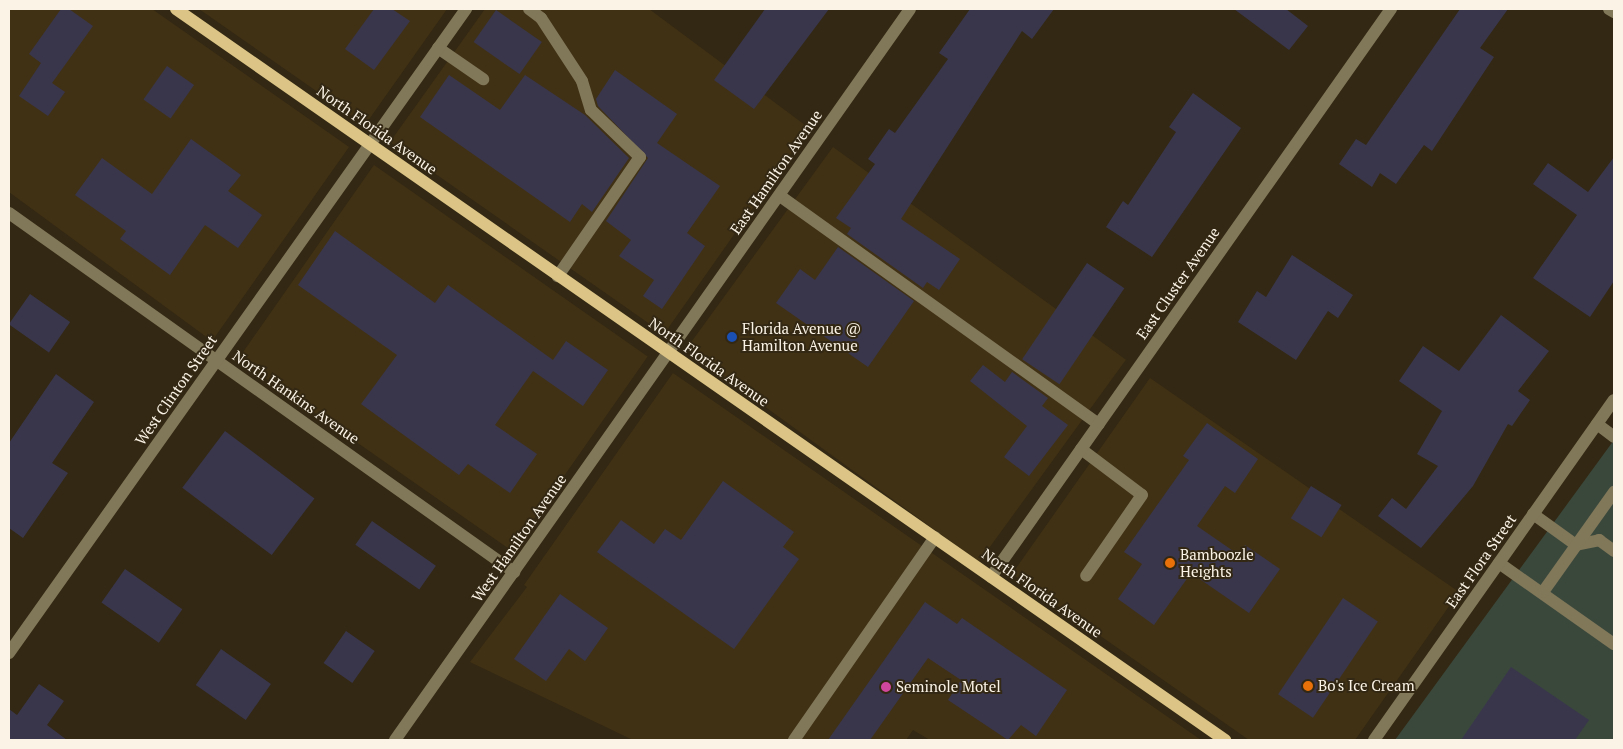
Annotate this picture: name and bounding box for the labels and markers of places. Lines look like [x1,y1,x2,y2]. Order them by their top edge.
place label: Florida Avenue @ Hamilton Avenue [742,319,862,354]
marker: Florida Avenue @ Hamilton Avenue [726,331,738,343]
place label: Bamboozle Heights [1180,545,1254,580]
marker: Bamboozle Heights [1164,557,1176,569]
place label: Bo's Ice Cream [1318,677,1415,695]
place label: Seminole Motel [896,678,1001,696]
marker: Bo's Ice Cream [1302,680,1314,692]
marker: Seminole Motel [880,681,892,693]

